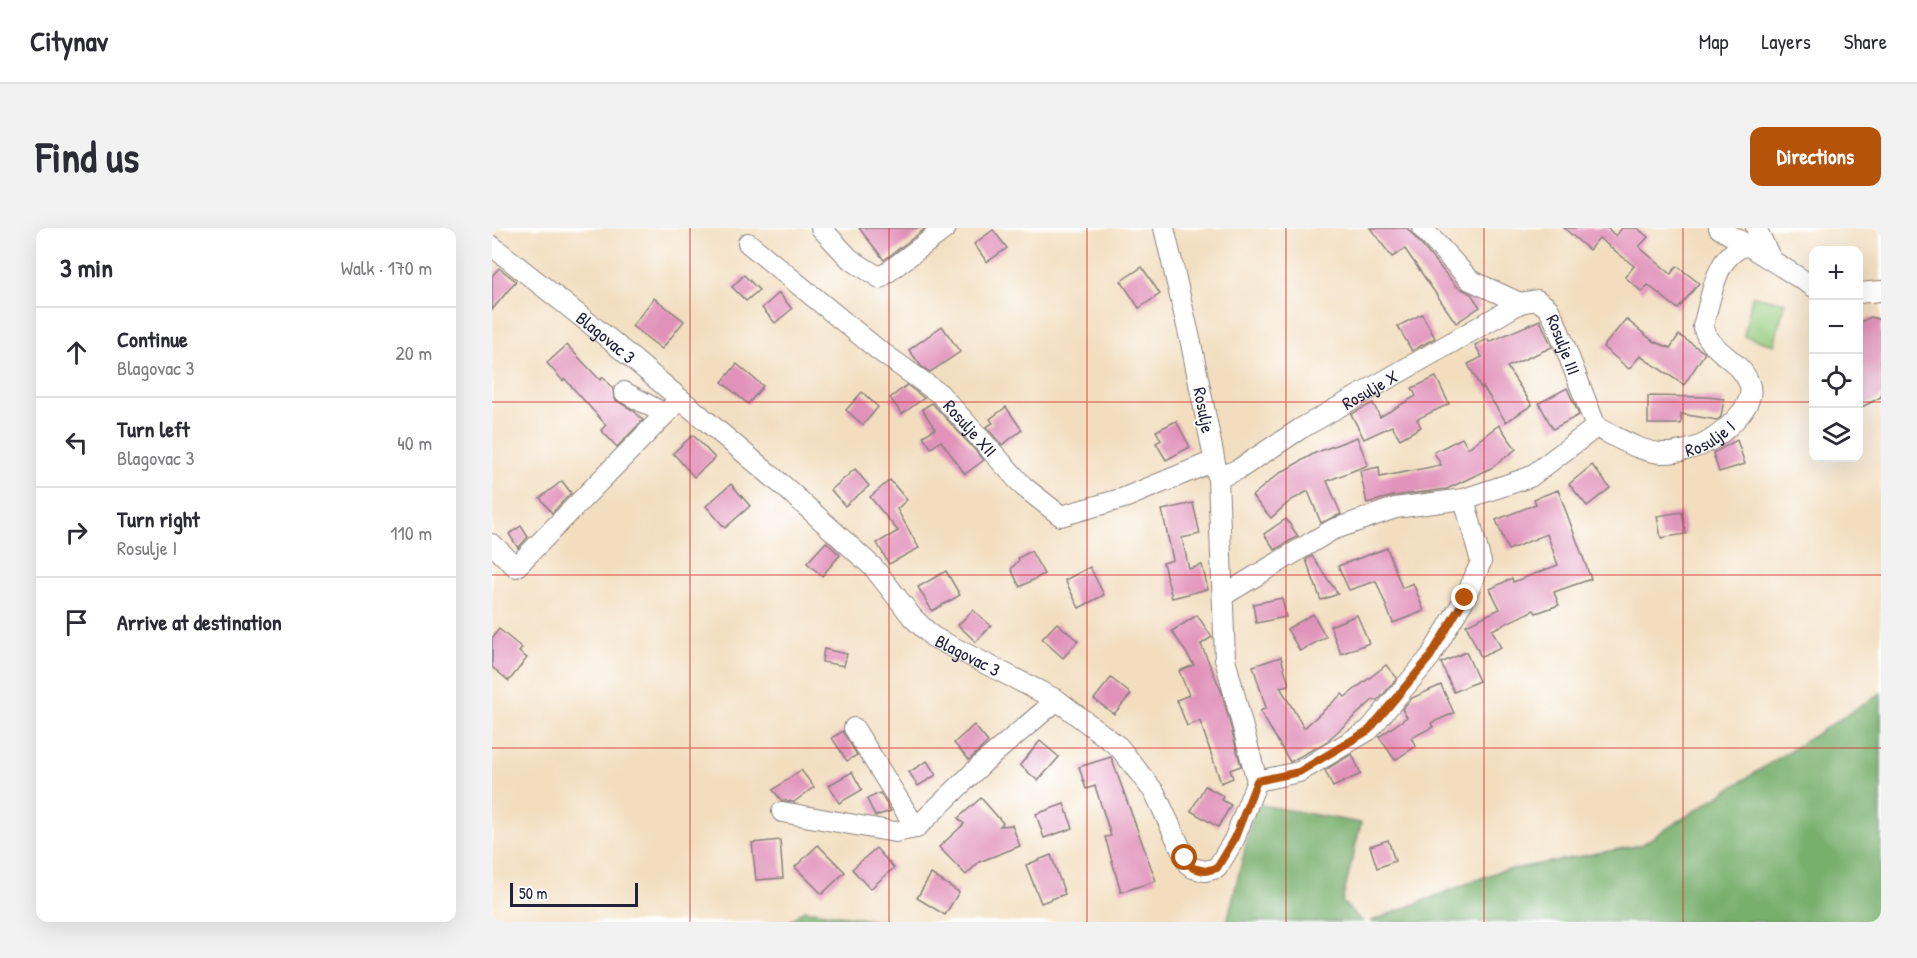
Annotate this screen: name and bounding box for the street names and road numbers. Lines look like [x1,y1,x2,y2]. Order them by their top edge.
street label: Blagovac 3 [571,305,641,369]
street label: Rosulje III [1541,310,1587,378]
street label: Rosulje X [1337,363,1402,415]
street label: Rosulje [1187,385,1221,435]
street label: Rosulje XII [938,394,1003,462]
street label: Rosulje I [1682,414,1740,462]
street label: Blagovac 3 [931,628,1005,682]

